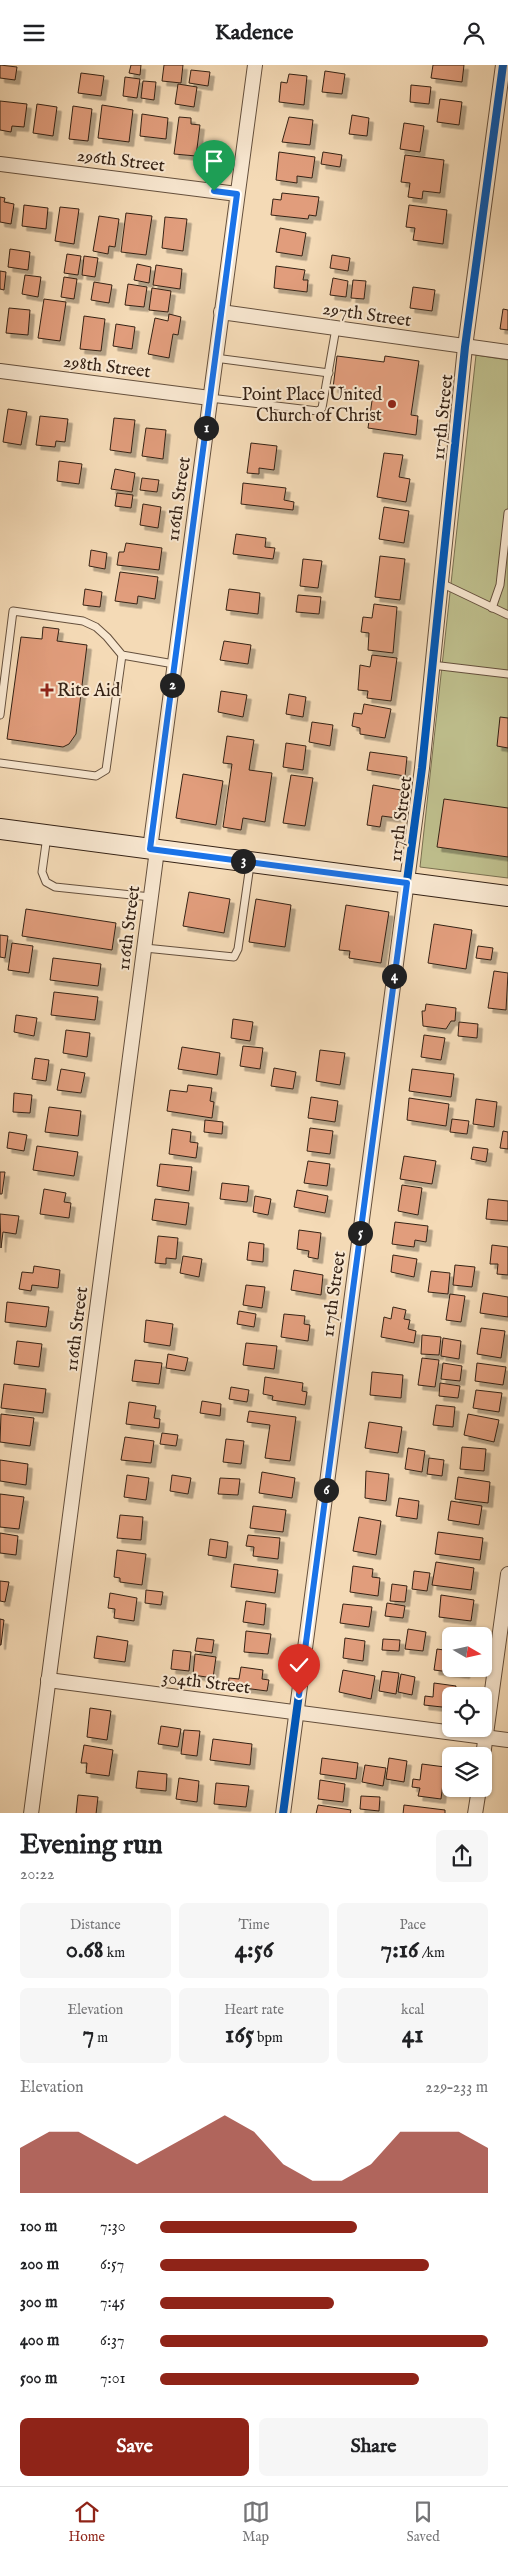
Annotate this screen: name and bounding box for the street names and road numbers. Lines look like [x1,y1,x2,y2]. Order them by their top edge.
street label: 296th Street [76,145,166,178]
street label: 297th Street [321,298,413,333]
street label: 298th Street [62,351,152,384]
street label: 117th Street [428,373,459,461]
street label: 116th Street [162,455,197,543]
street label: 117th Street [385,775,418,863]
street label: 116th Street [113,884,146,972]
street label: 117th Street [317,1250,352,1339]
street label: 116th Street [61,1285,94,1373]
street label: 304th Street [160,1667,251,1700]

